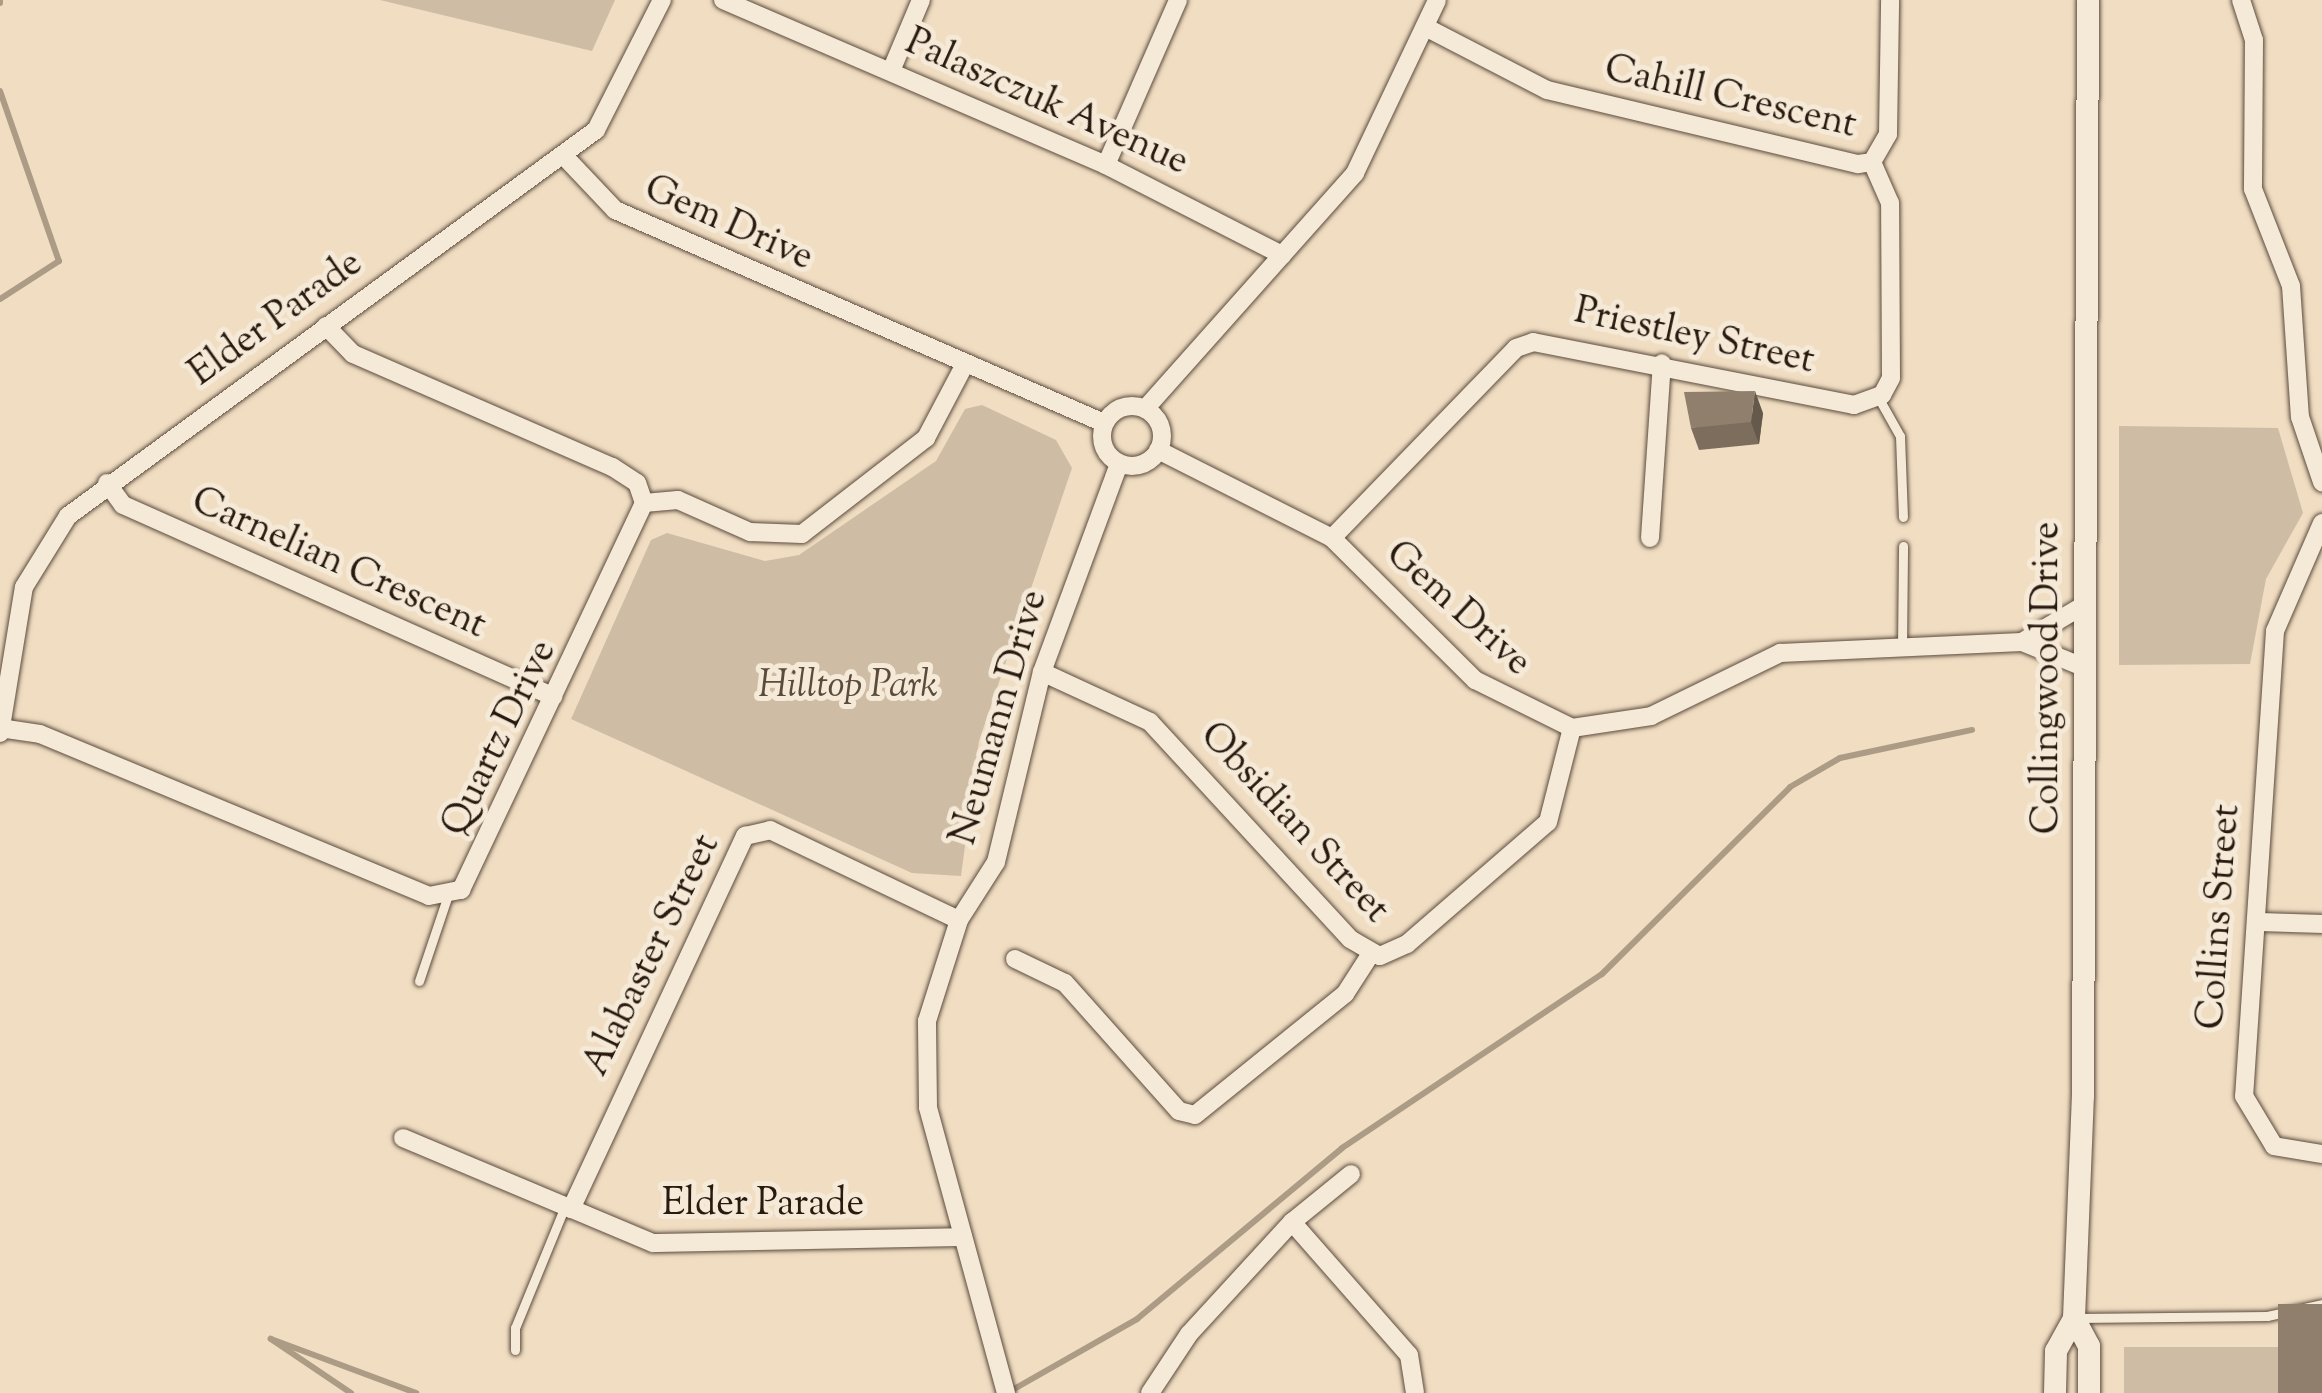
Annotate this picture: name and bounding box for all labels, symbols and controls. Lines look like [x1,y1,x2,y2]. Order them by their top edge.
street label: Palaszczuk Avenue [897,21,1195,187]
street label: Cahill Crescent [1600,48,1860,150]
street label: Gem Drive [637,168,819,282]
street label: Elder Parade [182,242,372,398]
street label: Priestley Street [1570,290,1818,386]
street label: Carnelian Crescent [184,480,492,650]
street label: Collingwood Drive [2026,522,2072,834]
street label: Gem Drive [1375,533,1539,687]
street label: Neumann Drive [943,585,1059,851]
street label: Quartz Drive [434,634,568,844]
park label: Hilltop Park [758,665,938,711]
street label: Obsidian Street [1189,714,1397,934]
street label: Collins Street [2190,803,2252,1031]
street label: Alabaster Street [575,828,731,1084]
street label: Elder Parade [662,1183,864,1229]

